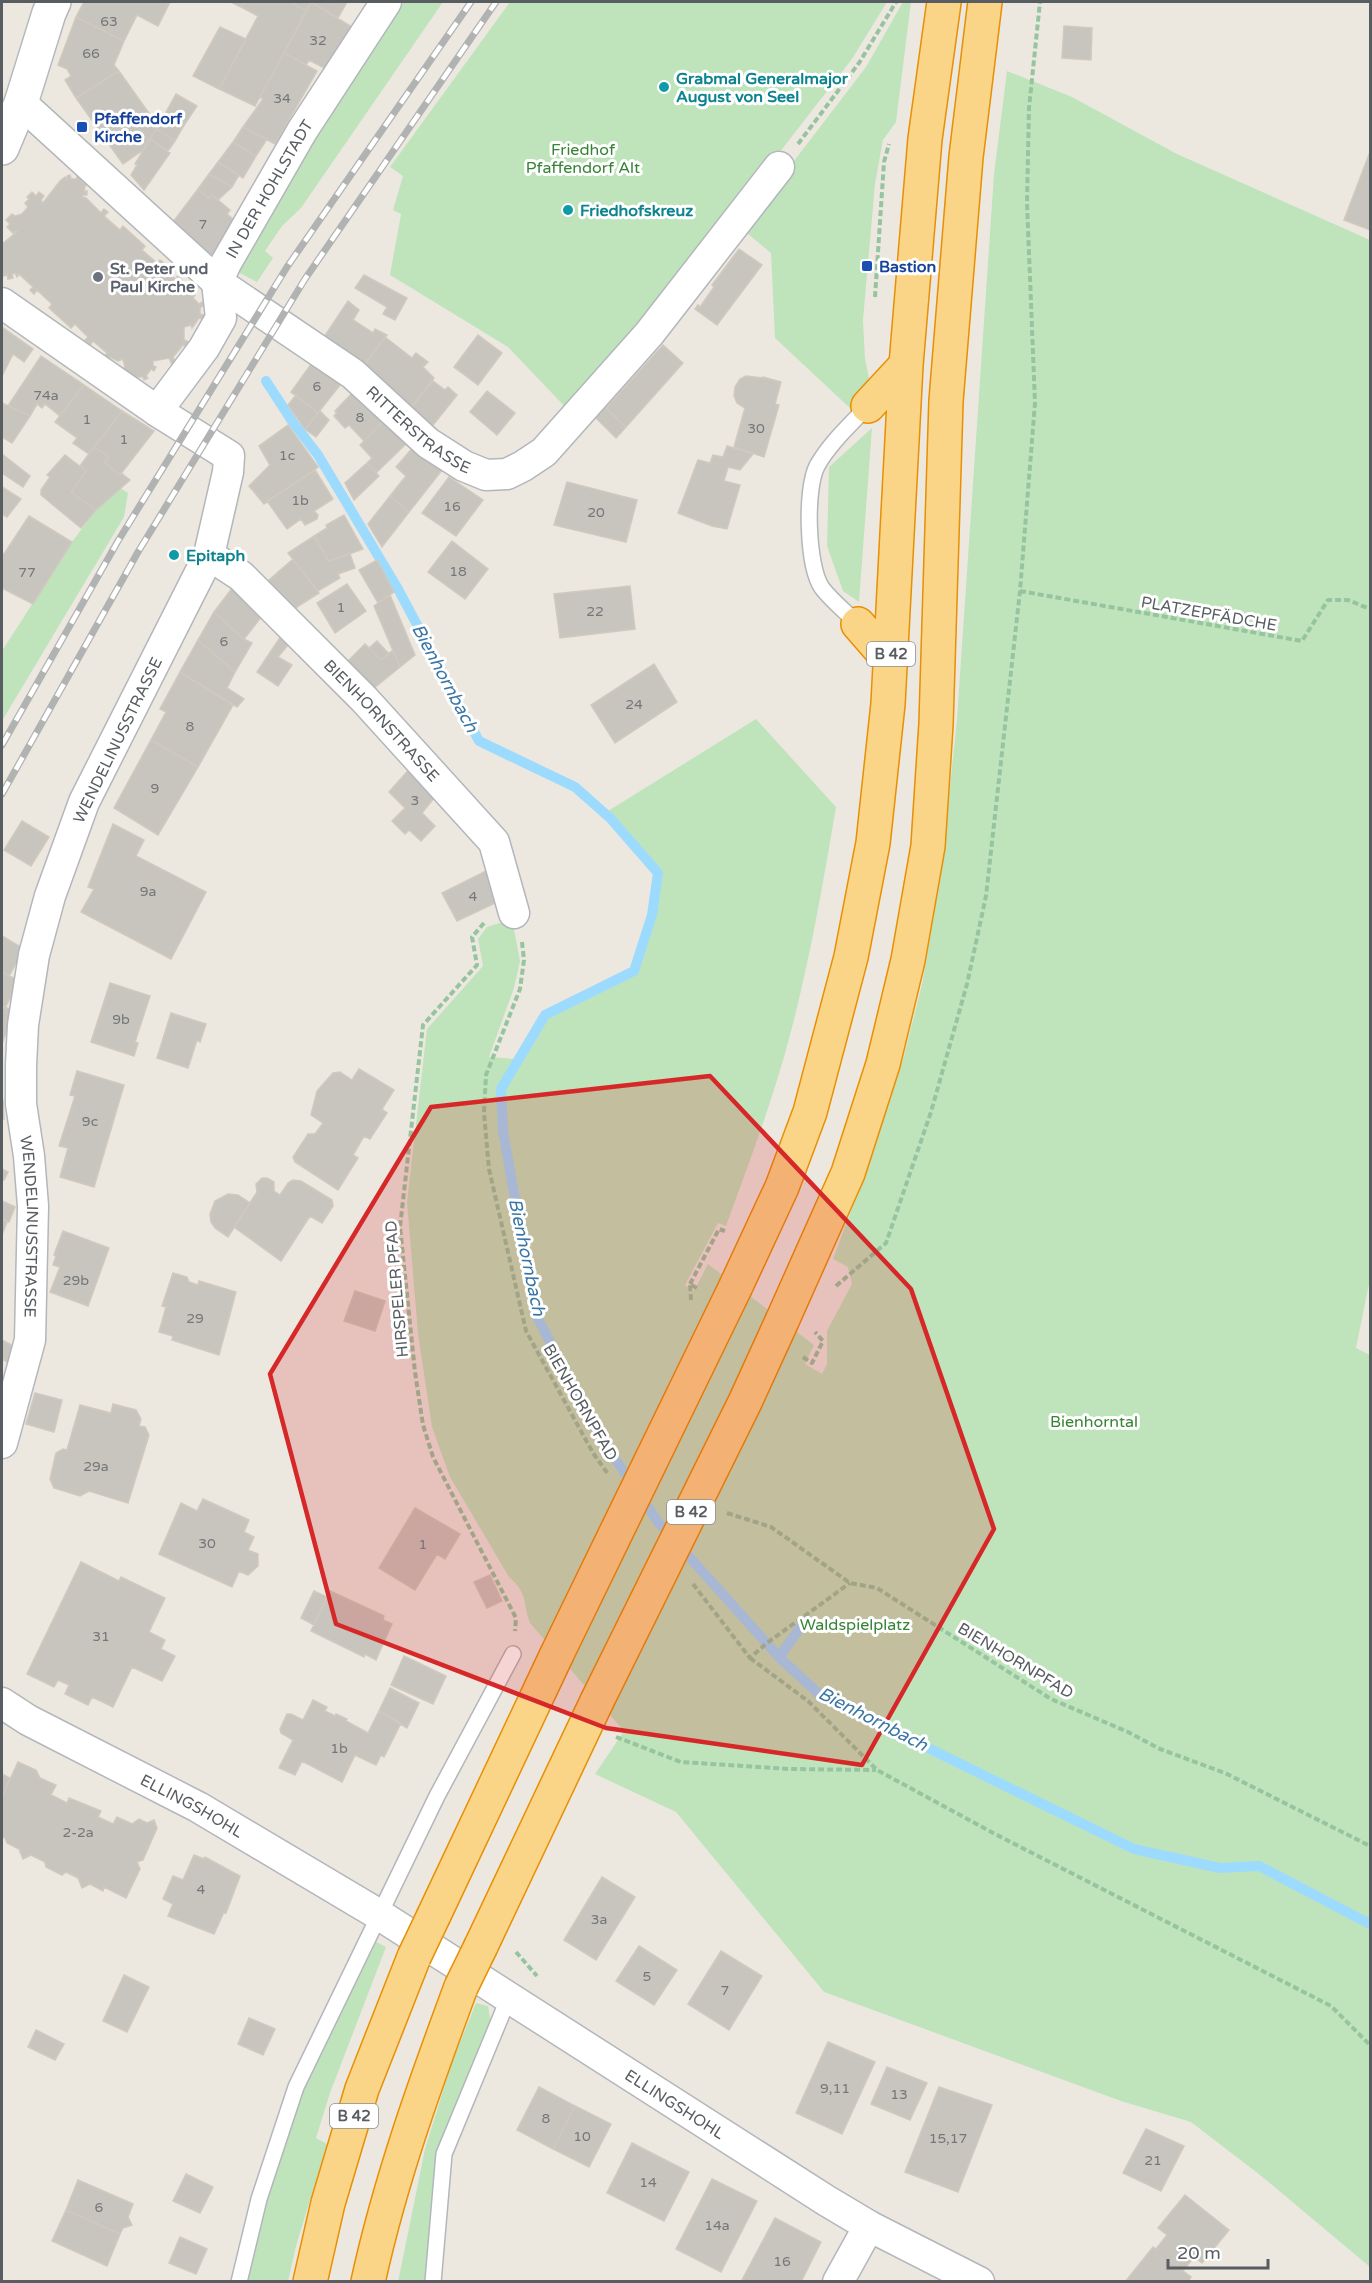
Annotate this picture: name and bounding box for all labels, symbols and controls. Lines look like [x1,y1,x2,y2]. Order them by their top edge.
house number: 63 [100,13,118,30]
house number: 32 [309,32,327,49]
house number: 66 [82,45,100,62]
place label: Grabmal Generalmajor August von Seel [676,69,849,107]
marker: Grabmal Generalmajor August von Seel [657,80,671,94]
house number: 34 [273,90,291,107]
place label: Pfaffendorf Kirche [94,109,183,147]
street label: IN DER HOHLSTADT [222,116,318,262]
marker: Pfaffendorf Kirche [75,120,89,134]
park label: Friedhof Pfaffendorf Alt [526,140,640,178]
place label: Friedhofskreuz [580,201,693,221]
marker: Friedhofskreuz [561,203,575,217]
house number: 7 [199,216,207,233]
place label: Bastion [879,257,936,277]
place label: St. Peter und Paul Kirche [110,259,208,297]
marker: Bastion [860,259,874,273]
marker: St. Peter und Paul Kirche [91,270,105,284]
house number: 6 [313,378,322,395]
street label: RITTERSTRASSE [362,382,473,479]
house number: 74a [33,387,59,404]
house number: 8 [356,409,365,426]
house number: 1 [83,411,91,428]
house number: 30 [747,420,765,437]
house number: 1 [120,431,128,448]
house number: 1c [279,447,295,464]
house number: 1b [291,492,309,509]
house number: 16 [443,498,461,515]
house number: 20 [587,504,605,521]
place label: Epitaph [186,546,245,566]
marker: Epitaph [167,548,181,562]
house number: 18 [449,563,467,580]
house number: 77 [18,564,36,581]
street label: PLATZEPFÄDCHE [1139,592,1278,636]
house number: 1 [337,599,345,616]
house number: 22 [586,603,604,620]
water label: Bienhornbach [407,620,483,737]
house number: 6 [220,633,229,650]
road number: B 42 [867,642,915,666]
street label: WENDELINUSSTRASSE [69,654,167,827]
street label: BIENHORNSTRASSE [319,656,443,786]
house number: 24 [625,696,643,713]
house number: 8 [186,718,195,735]
house number: 9 [151,780,159,797]
house number: 3 [411,792,419,809]
house number: 9a [140,883,156,900]
house number: 4 [469,888,478,905]
house number: 9b [112,1011,130,1028]
house number: 9c [82,1113,98,1130]
street label: WENDELINUSSTRASSE [15,1134,42,1318]
water label: Bienhornbach [504,1196,550,1319]
street label: HIRSPELER PFAD [381,1220,413,1358]
house number: 29b [63,1272,89,1289]
house number: 29 [186,1310,204,1327]
street label: BIENHORNPFAD [539,1341,622,1464]
park label: Bienhorntal [1050,1412,1138,1432]
house number: 29a [83,1458,109,1475]
road number: B 42 [667,1500,715,1524]
house number: 30 [198,1535,216,1552]
house number: 1 [419,1536,427,1553]
park label: Waldspielplatz [800,1615,910,1635]
street label: BIENHORNPFAD [954,1618,1077,1703]
house number: 31 [92,1628,110,1645]
water label: Bienhornbach [815,1682,932,1756]
house number: 1b [330,1740,348,1757]
street label: ELLINGSHOHL [137,1770,247,1843]
house number: 2-2a [62,1824,94,1841]
house number: 4 [197,1881,206,1898]
house number: 3a [591,1911,607,1928]
house number: 5 [643,1968,651,1985]
house number: 7 [721,1982,729,1999]
street label: ELLINGSHOHL [621,2065,728,2144]
house number: 9,11 [820,2080,850,2097]
house number: 13 [890,2086,908,2103]
road number: B 42 [330,2104,378,2128]
house number: 8 [542,2110,551,2127]
house number: 10 [573,2128,591,2145]
house number: 15,17 [929,2130,967,2147]
house number: 21 [1144,2152,1162,2169]
house number: 14 [639,2174,657,2191]
house number: 6 [95,2199,104,2216]
house number: 14a [704,2217,730,2234]
scale bar [1168,2232,1268,2270]
text: 20 m [1177,2242,1221,2264]
house number: 16 [773,2253,791,2270]

